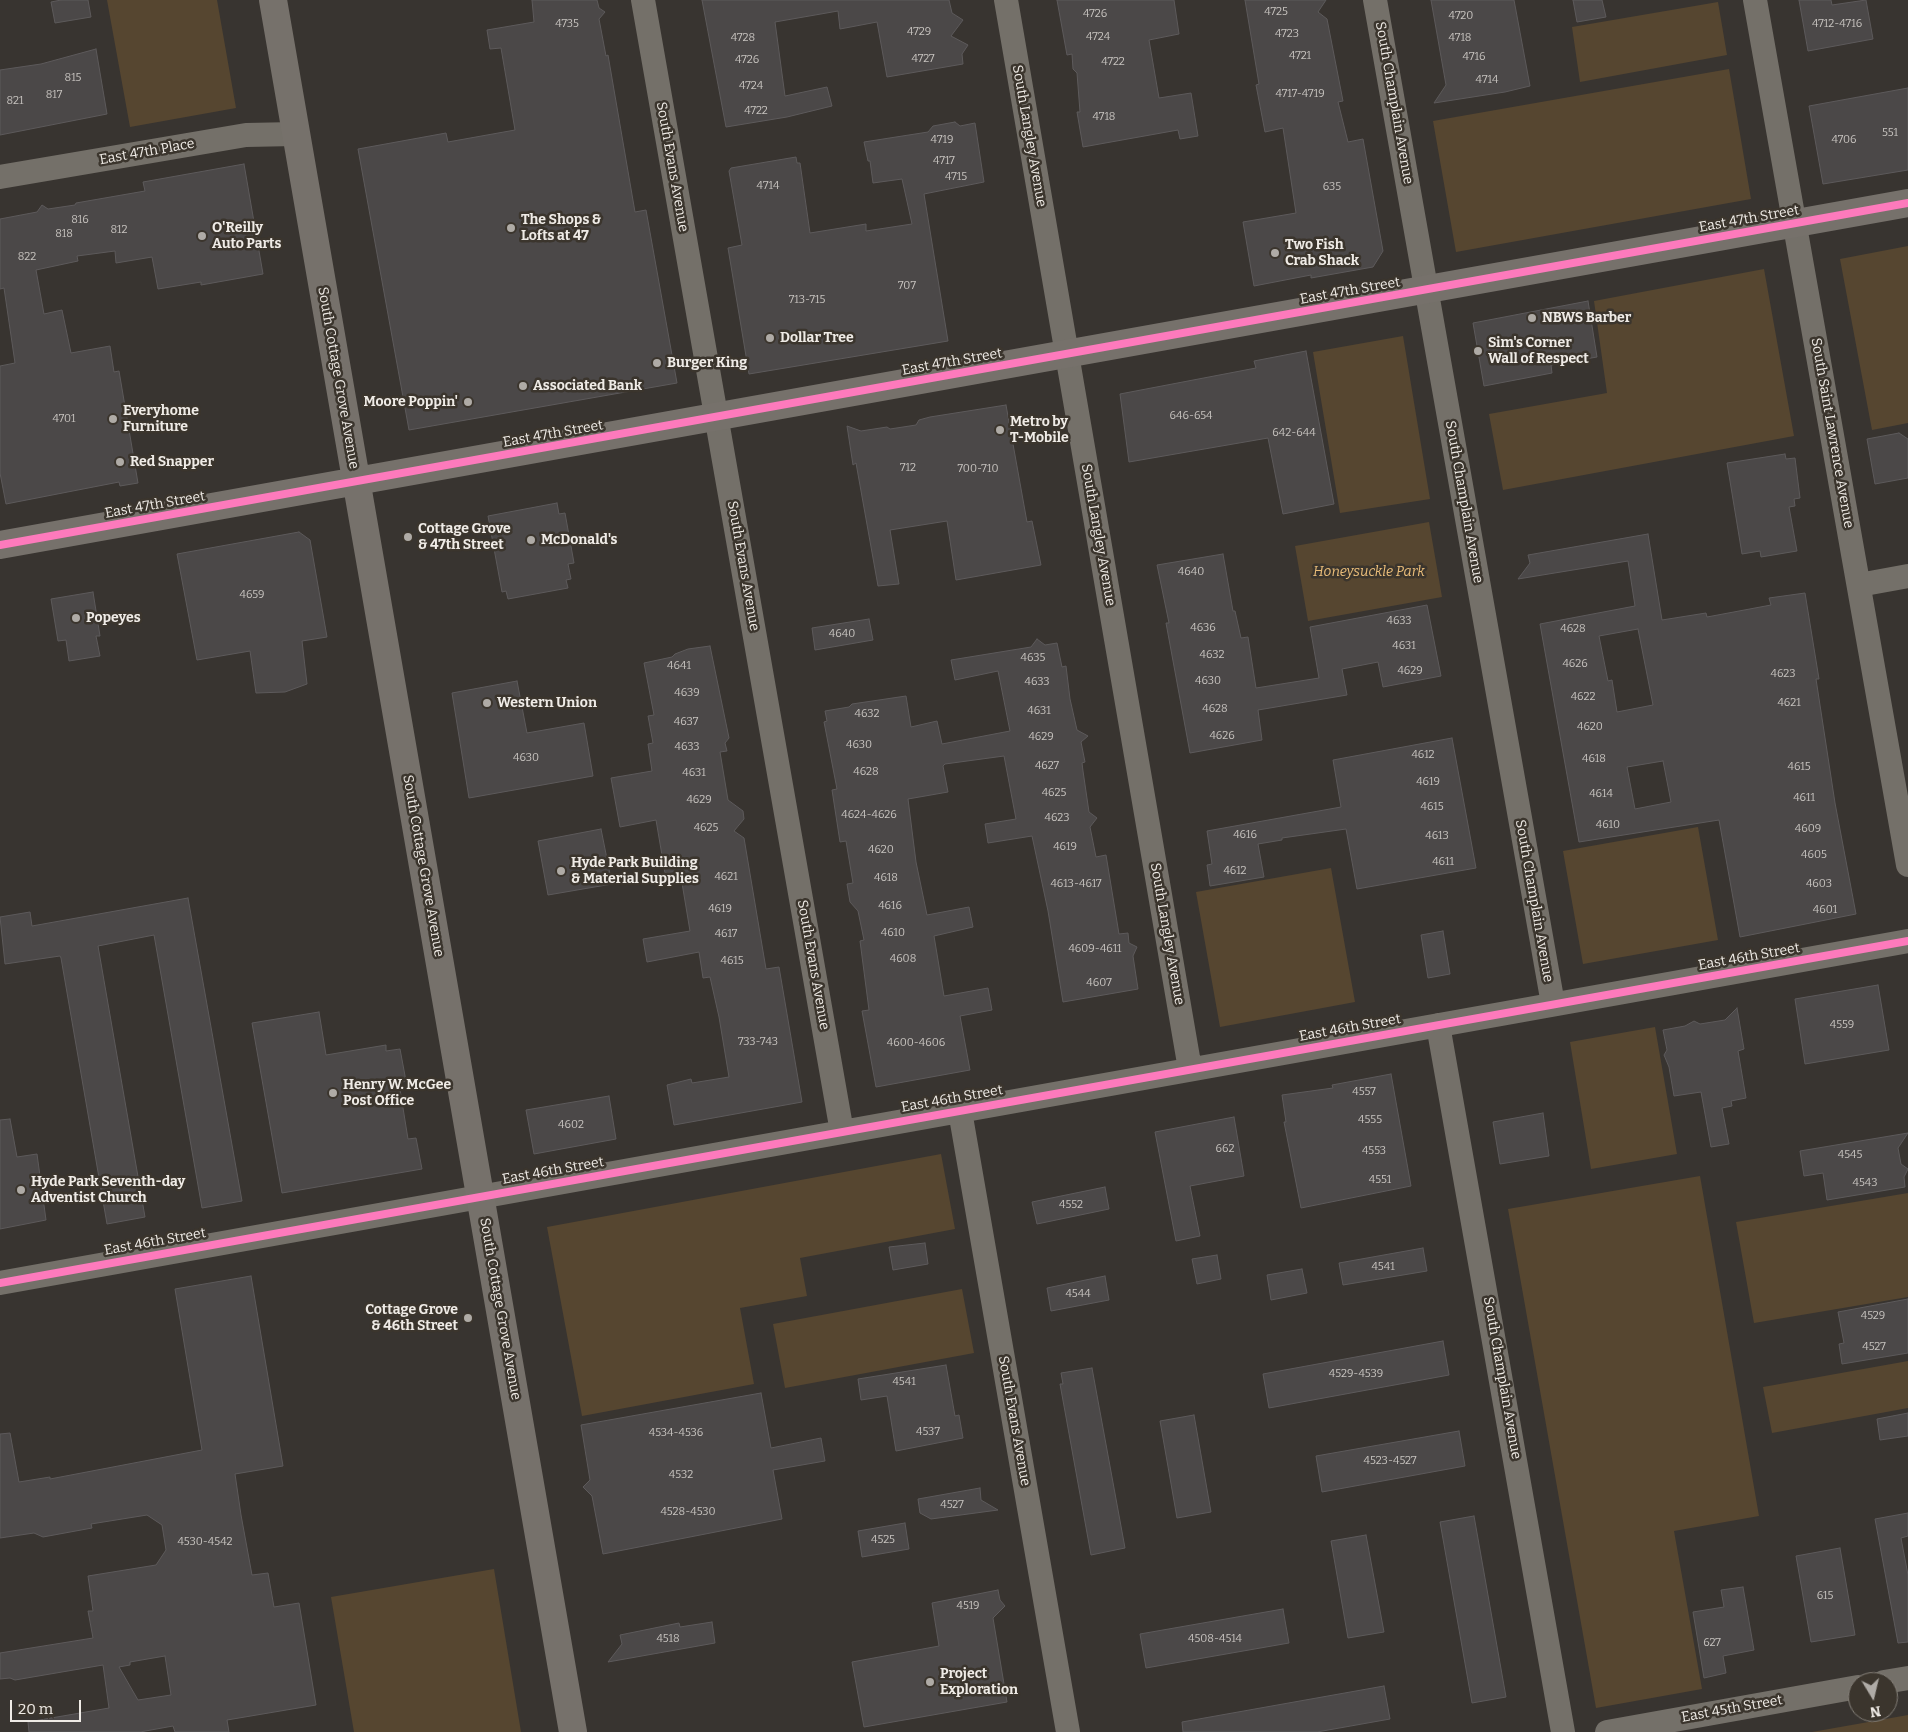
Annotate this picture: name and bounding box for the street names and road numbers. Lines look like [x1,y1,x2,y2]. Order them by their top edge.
street label: South Champlain Avenue [1371,20,1417,186]
street label: South Langley Avenue [1008,64,1050,208]
street label: South Evans Avenue [652,101,692,233]
street label: East 47th Place [98,135,196,169]
street label: East 47th Street [1697,202,1801,236]
street label: East 47th Street [1298,274,1402,308]
street label: South Cottage Grove Avenue [314,286,362,470]
street label: South Saint Lawrence Avenue [1807,337,1857,529]
street label: East 47th Street [900,345,1004,379]
street label: East 47th Street [501,417,605,451]
street label: South Champlain Avenue [1441,419,1487,585]
street label: South Langley Avenue [1077,463,1119,607]
street label: East 47th Street [103,488,207,522]
street label: South Evans Avenue [723,500,763,632]
street label: South Cottage Grove Avenue [399,774,447,958]
street label: South Champlain Avenue [1511,818,1557,984]
street label: South Langley Avenue [1146,862,1188,1006]
street label: South Evans Avenue [793,899,833,1031]
street label: East 46th Street [1697,940,1801,974]
street label: East 46th Street [1298,1011,1402,1045]
street label: East 46th Street [900,1082,1004,1116]
street label: East 46th Street [501,1154,605,1188]
street label: South Cottage Grove Avenue [476,1217,524,1401]
street label: East 46th Street [103,1225,207,1259]
street label: South Champlain Avenue [1479,1295,1525,1461]
street label: South Evans Avenue [994,1355,1034,1487]
street label: East 45th Street [1680,1692,1784,1726]

